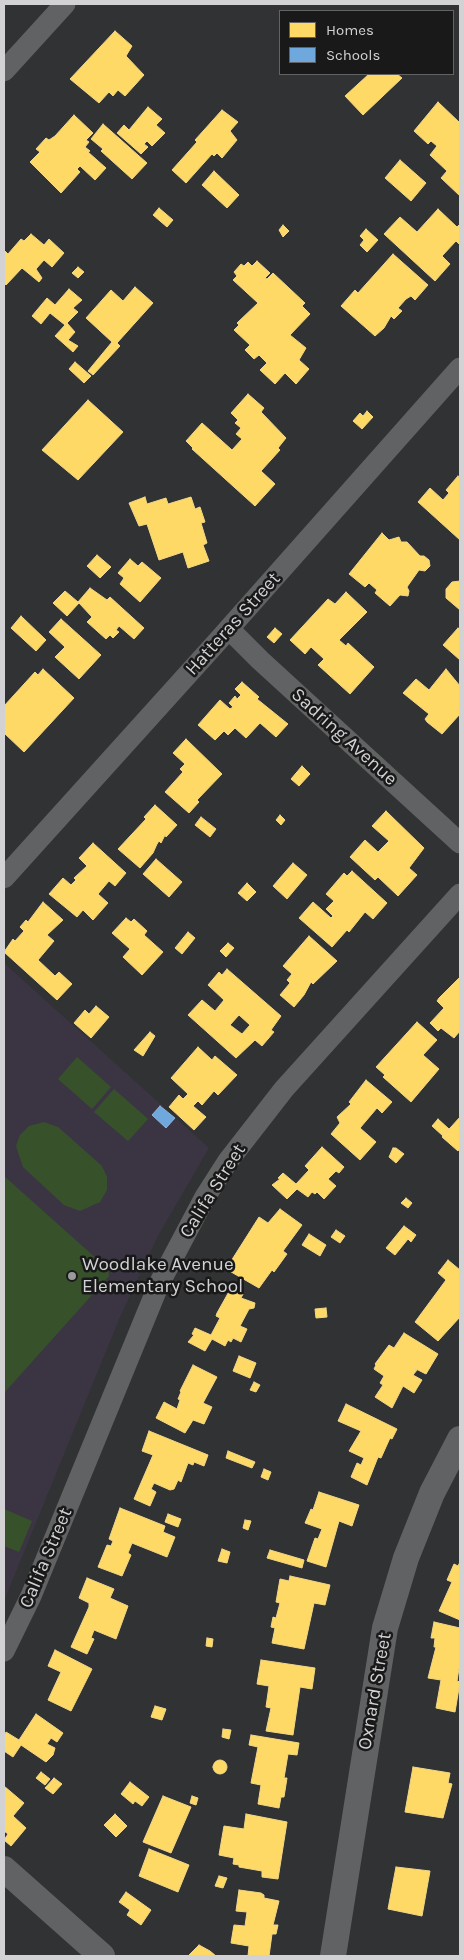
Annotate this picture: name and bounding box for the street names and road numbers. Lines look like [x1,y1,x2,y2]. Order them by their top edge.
street label: Hatteras Street [181,568,285,680]
street label: Sadring Avenue [286,683,402,791]
street label: Califa Street [175,1140,251,1242]
street label: Califa Street [15,1504,77,1612]
street label: Oxnard Street [353,1631,397,1751]

